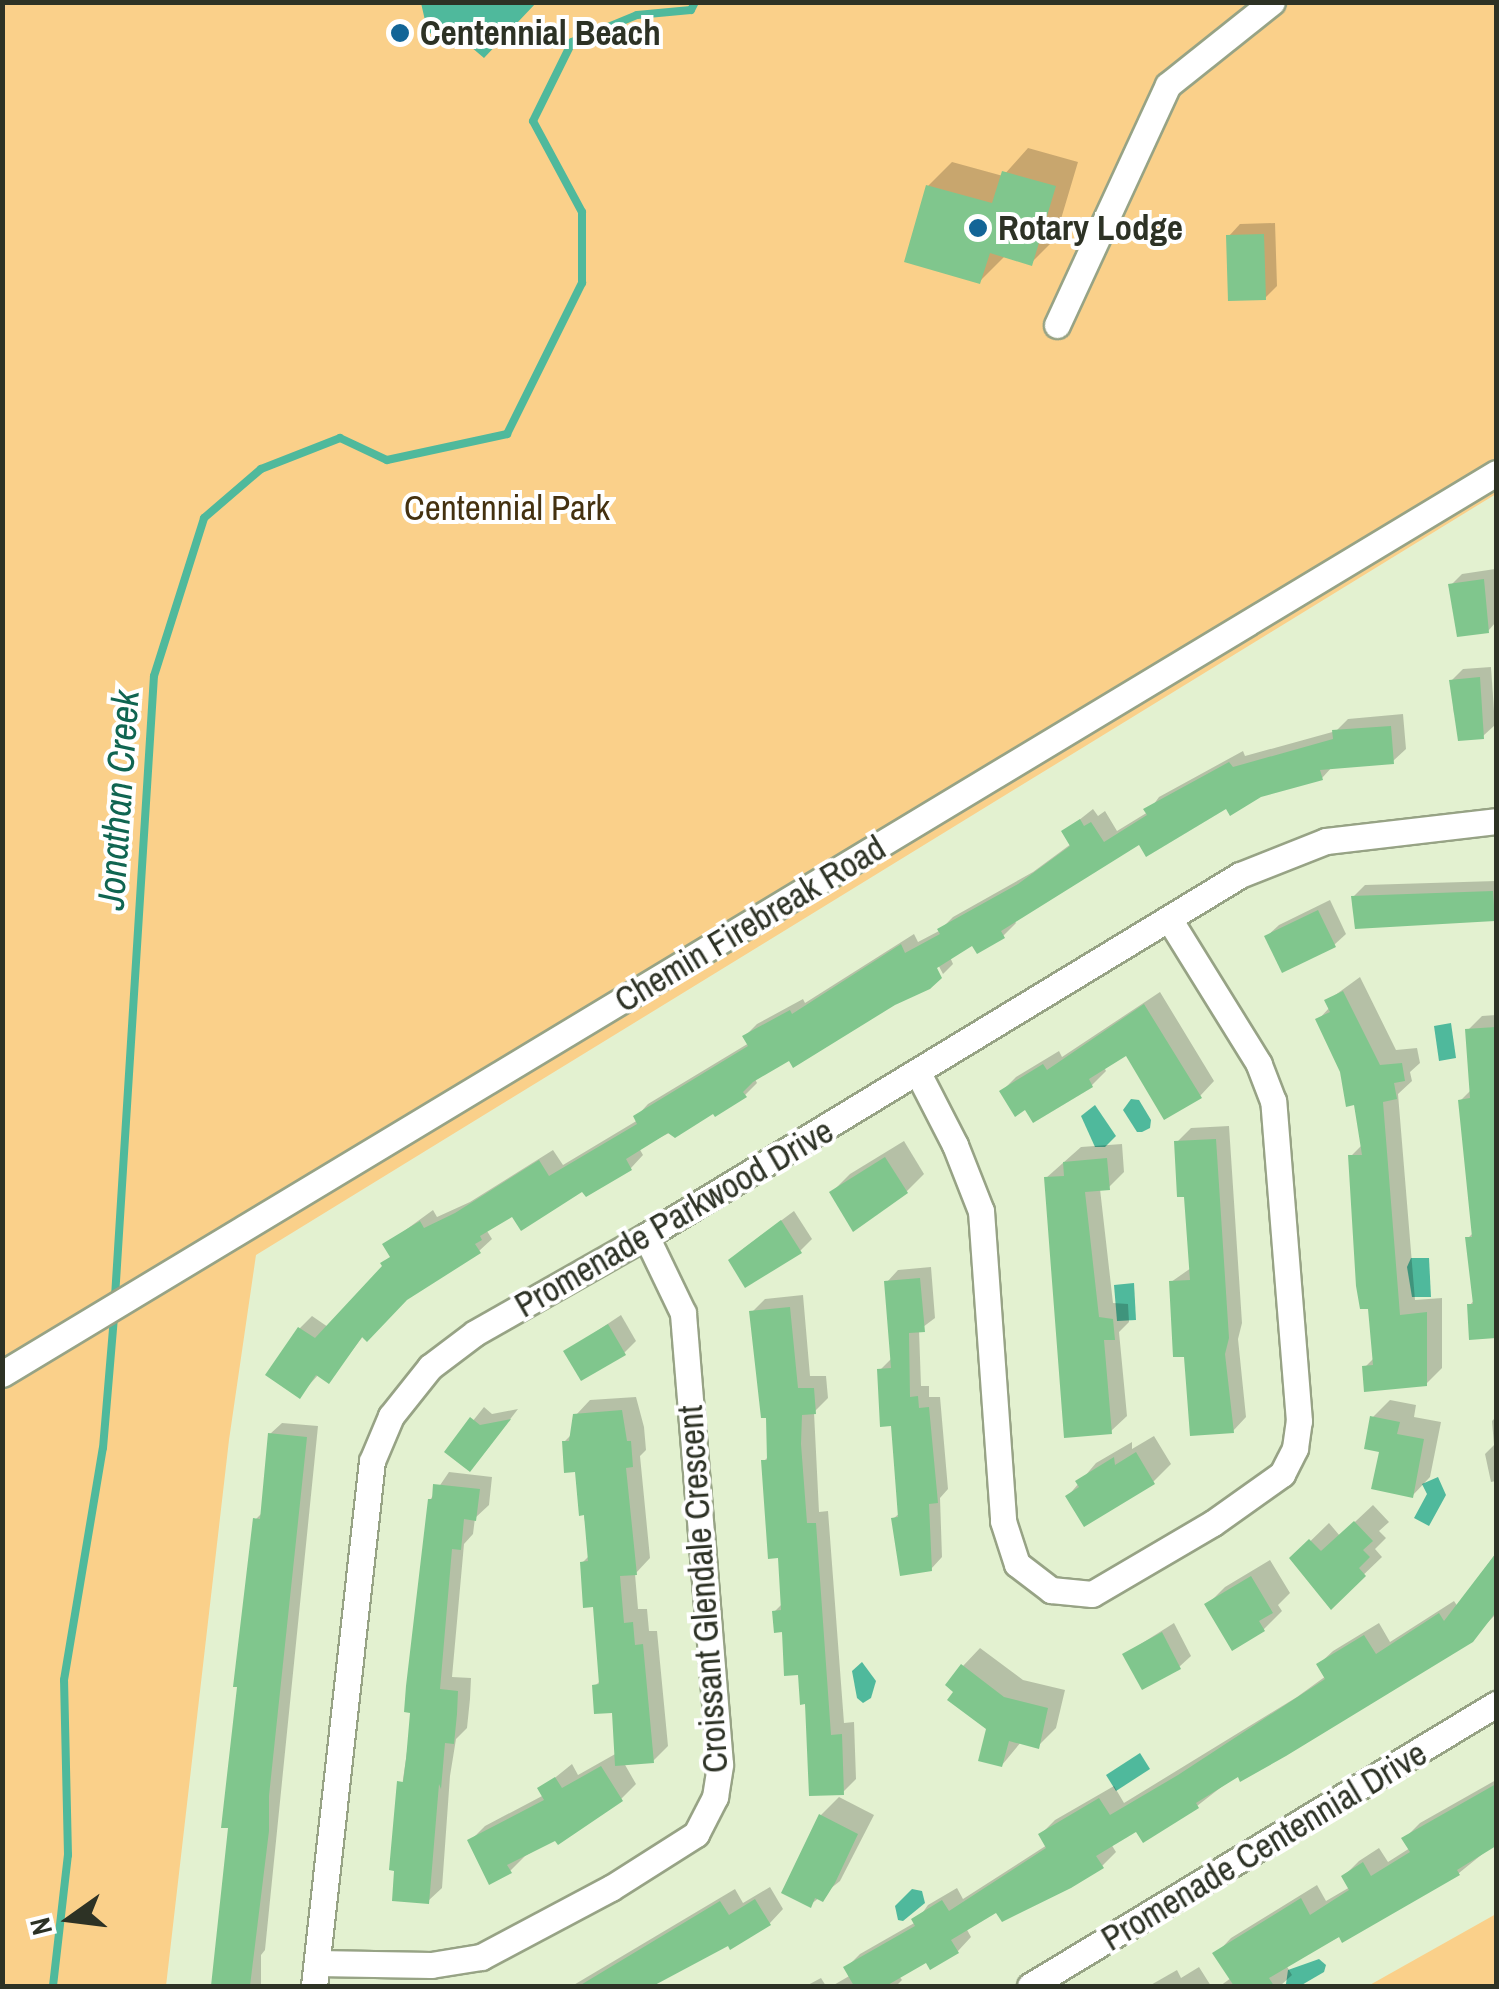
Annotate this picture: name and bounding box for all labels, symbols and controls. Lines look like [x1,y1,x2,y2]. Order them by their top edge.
place label: Centennial Beach [420,12,661,54]
marker: Centennial Beach [389,22,411,44]
place label: Rotary Lodge [998,207,1183,249]
marker: Rotary Lodge [967,217,989,239]
park label: Centennial Park [404,487,610,529]
water label: Jonathan Creek [88,689,148,911]
street label: Chemin Firebreak Road [607,827,893,1021]
street label: Promenade Parkwood Drive [507,1110,841,1326]
street label: Croissant Glendale Crescent [669,1404,737,1774]
street label: Promenade Centennial Drive [1094,1732,1434,1960]
north arrow [20,1869,120,1969]
text: N [20,1914,61,1939]

